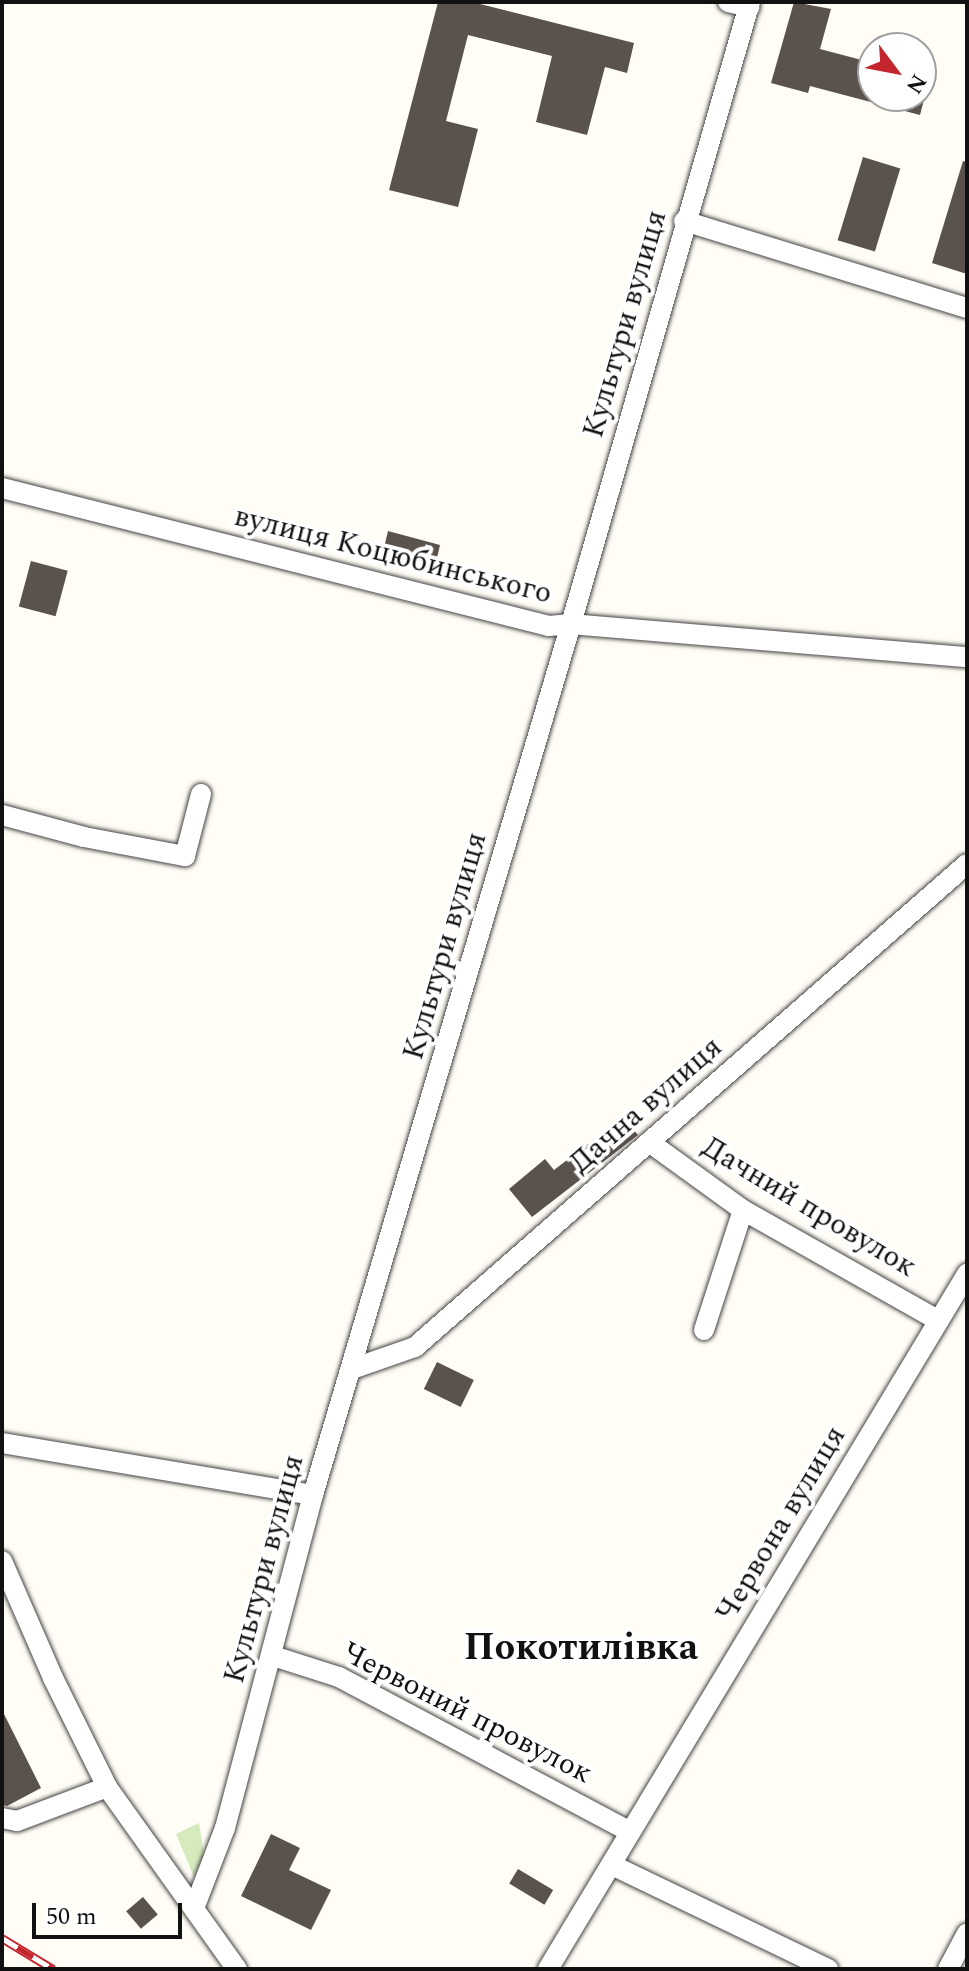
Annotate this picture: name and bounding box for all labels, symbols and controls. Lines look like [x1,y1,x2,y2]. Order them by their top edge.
north arrow [857,32,937,112]
text: N [897,68,935,100]
street label: Культури вулиця [575,206,675,442]
street label: вулиця Коцюбинського [231,498,555,612]
street label: Культури вулиця [395,828,495,1064]
street label: Дачна вулиця [562,1029,730,1181]
street label: Дачний провулок [695,1129,923,1285]
street label: Червона вулиця [708,1420,854,1628]
street label: Культури вулиця [216,1451,312,1687]
district label: Покотилівка [464,1626,698,1672]
street label: Червоний провулок [336,1634,598,1792]
scale bar [36,1887,186,1937]
text: 50 m [46,1899,97,1935]

